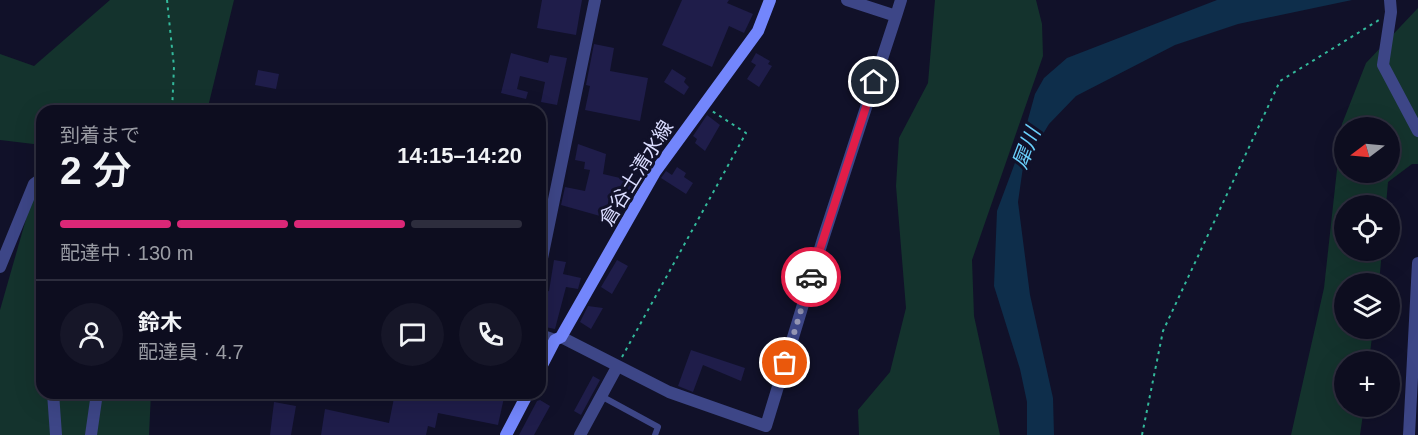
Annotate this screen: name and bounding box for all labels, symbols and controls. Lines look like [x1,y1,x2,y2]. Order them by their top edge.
pin [848,56,899,107]
icon: home [857,65,890,98]
street label: 倉谷土清水線 [595,116,677,230]
north arrow [1334,117,1400,183]
map controls [1334,117,1400,417]
water label: 犀川 [1008,122,1045,172]
text: 到着まで [60,124,140,146]
text: 14:15–14:20 [397,143,522,168]
text: 2 分 [60,149,132,192]
button: locate [1334,195,1400,261]
text: 配達中 · 130 m [60,242,193,264]
courier [781,247,841,307]
icon: car [795,261,828,294]
button: layers [1334,273,1400,339]
button: person [60,303,123,366]
button: chat [381,303,444,366]
button: phone [459,303,522,366]
text: 鈴木 [138,310,182,335]
pin [759,337,810,388]
text: 配達員 · 4.7 [138,341,244,363]
icon: bag [768,346,801,379]
button: + [1334,351,1400,417]

